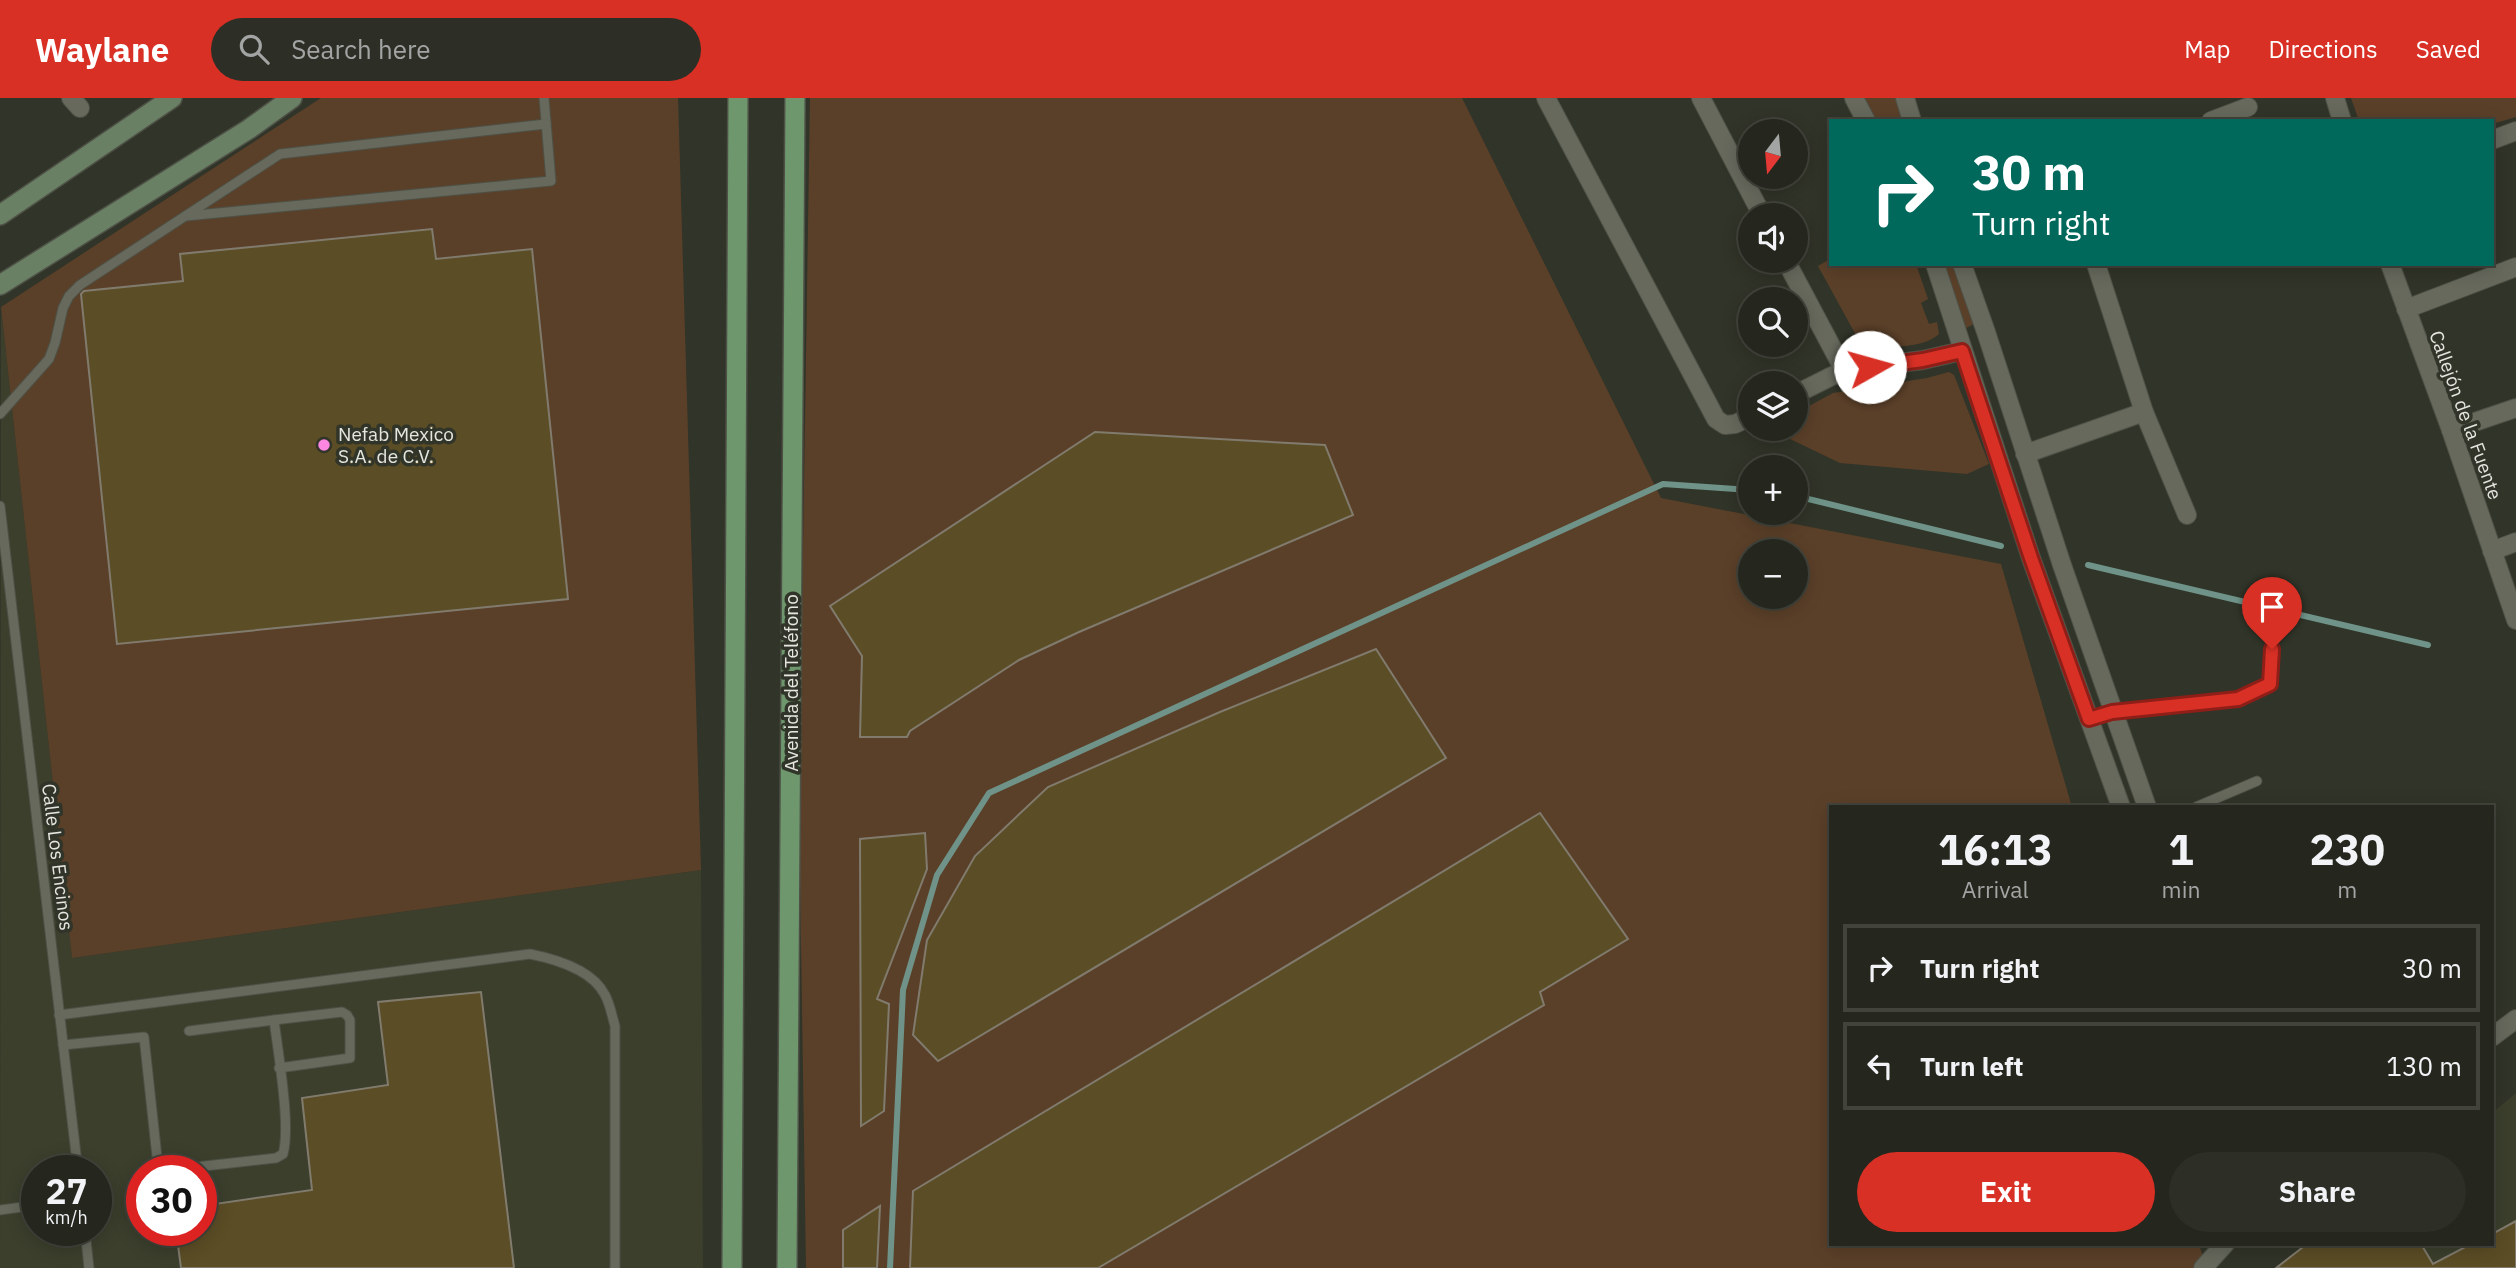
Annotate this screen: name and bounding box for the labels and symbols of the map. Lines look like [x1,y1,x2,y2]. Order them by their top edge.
north arrow [1738,119,1808,189]
street label: Callejón de la Fuente [2424,327,2508,503]
position arrow [1833,330,1907,404]
place label: Nefab Mexico S.A. de C.V. [338,422,454,468]
marker: Nefab Mexico S.A. de C.V. [316,437,332,453]
pin [2242,577,2302,649]
street label: Avenida del Teléfono [779,594,803,772]
street label: Calle Los Encinos [37,782,79,932]
speed limit sign: 30 [126,1155,217,1246]

